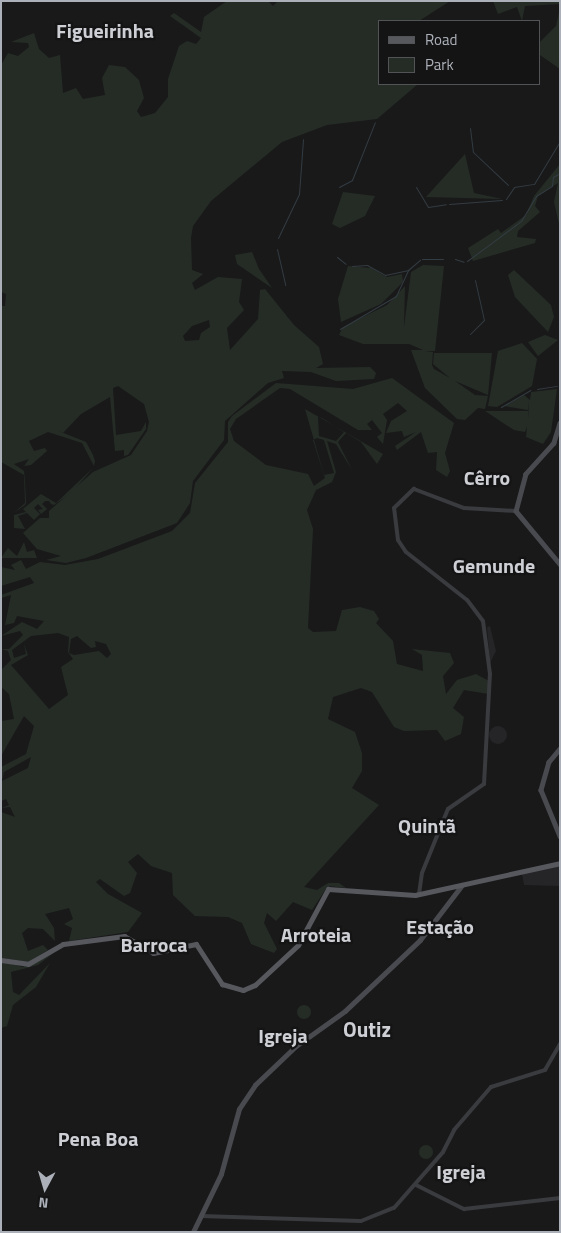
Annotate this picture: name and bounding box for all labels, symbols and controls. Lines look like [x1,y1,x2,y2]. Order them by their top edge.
district label: Figueirinha [56,18,154,42]
legend [378,20,541,85]
text: Road [425,28,457,51]
text: Park [425,53,454,76]
district label: Cêrro [464,465,510,489]
district label: Gemunde [453,553,535,577]
district label: Quintã [398,813,456,837]
district label: Estação [406,914,474,938]
district label: Arroteia [281,922,351,946]
district label: Barroca [120,932,188,956]
district label: Outiz [343,1016,391,1042]
district label: Igreja [258,1023,308,1047]
district label: Pena Boa [58,1126,138,1150]
district label: Igreja [436,1159,486,1183]
north arrow [20,1163,70,1213]
text: N [37,1192,49,1214]

